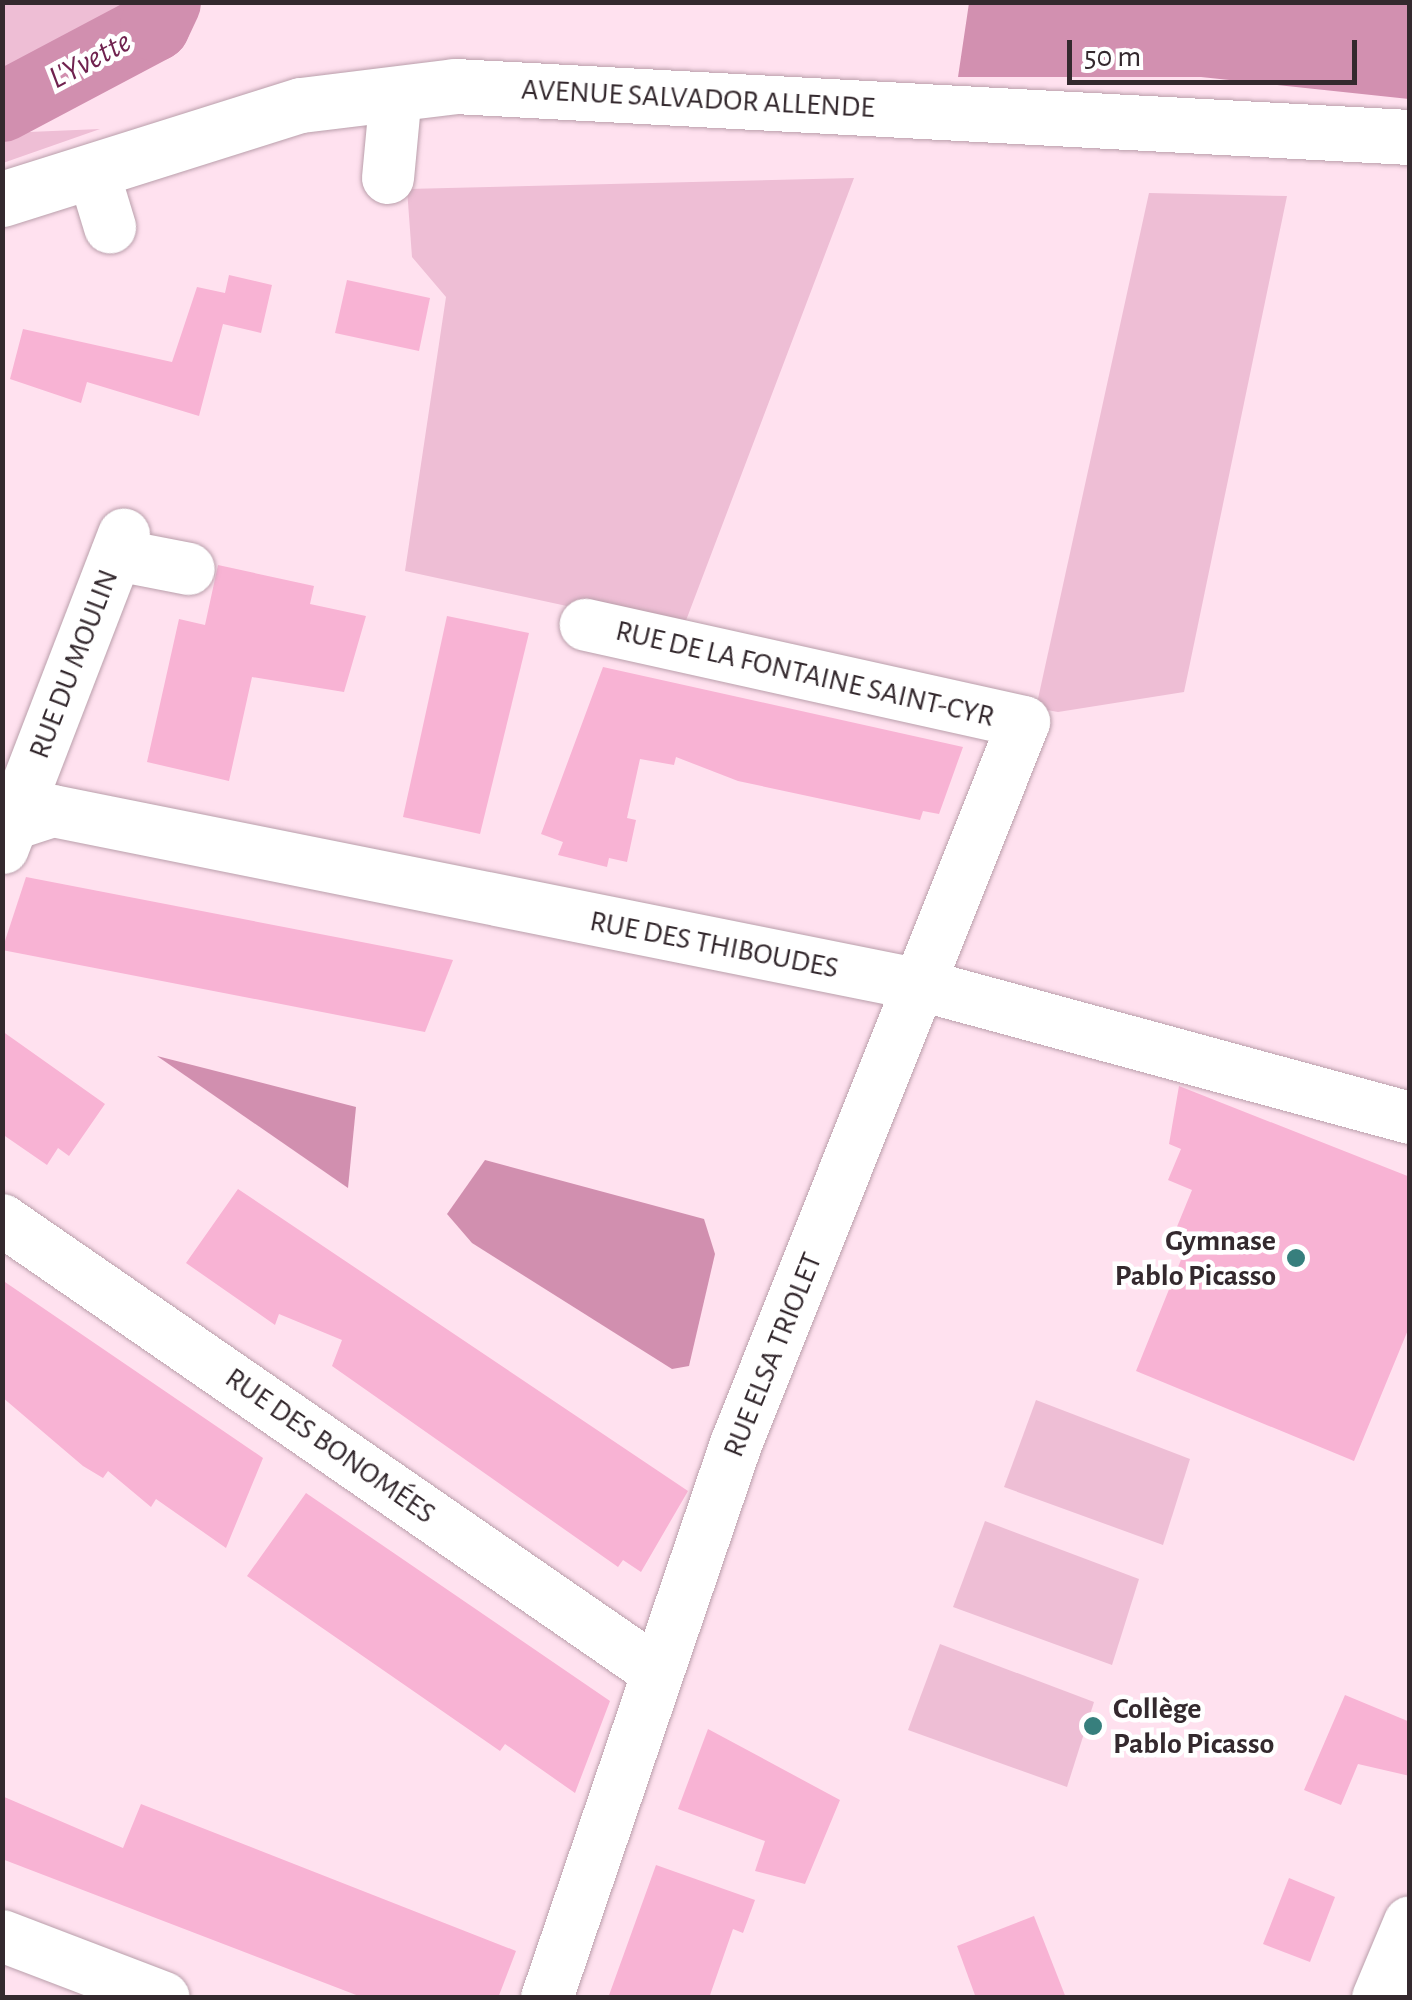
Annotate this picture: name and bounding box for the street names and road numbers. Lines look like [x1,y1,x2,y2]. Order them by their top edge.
street label: AVENUE SALVADOR ALLENDE [520,72,876,126]
street label: RUE DU MOULIN [21,564,127,764]
street label: RUE DE LA FONTAINE SAINT-CYR [612,613,998,735]
street label: RUE DES THIBOUDES [587,903,841,987]
street label: RUE ELSA TRIOLET [716,1248,830,1462]
street label: RUE DES BONOMÉES [218,1360,442,1532]

